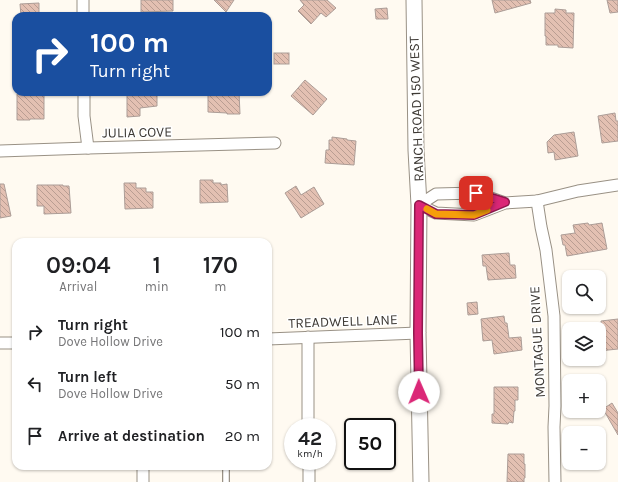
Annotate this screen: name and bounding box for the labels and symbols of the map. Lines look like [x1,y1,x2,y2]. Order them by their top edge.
street label: RANCH ROAD 150 WEST [405,36,428,182]
street label: JULIA COVE [102,123,172,142]
pin [459,176,493,210]
street label: MONTAGUE DRIVE [526,286,549,398]
street label: TREADWELL LANE [288,311,398,332]
position arrow [398,371,440,413]
speed limit sign: 50 [344,418,396,470]

